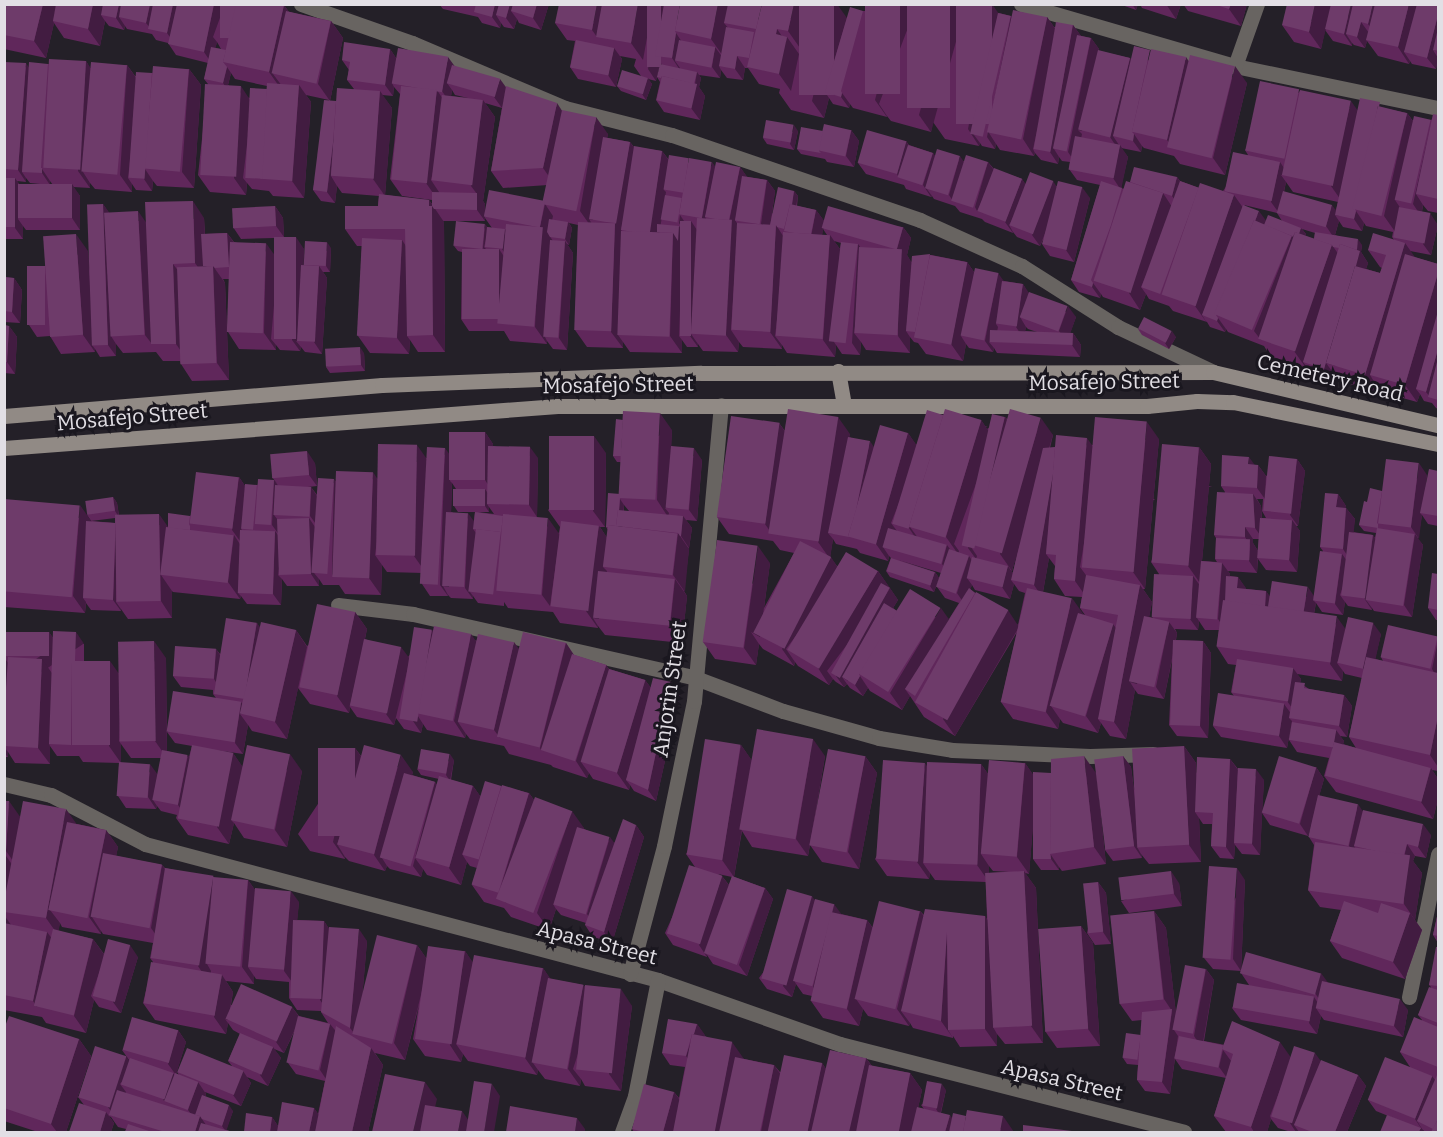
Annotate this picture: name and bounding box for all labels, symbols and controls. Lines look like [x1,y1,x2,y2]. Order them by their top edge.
street label: Cemetery Road [1255,349,1405,407]
street label: Mosafejo Street [1028,368,1180,396]
street label: Mosafejo Street [542,371,694,399]
street label: Mosafejo Street [55,398,209,436]
street label: Anjorin Street [648,619,692,759]
street label: Apasa Street [534,916,660,970]
street label: Apasa Street [999,1054,1125,1106]

